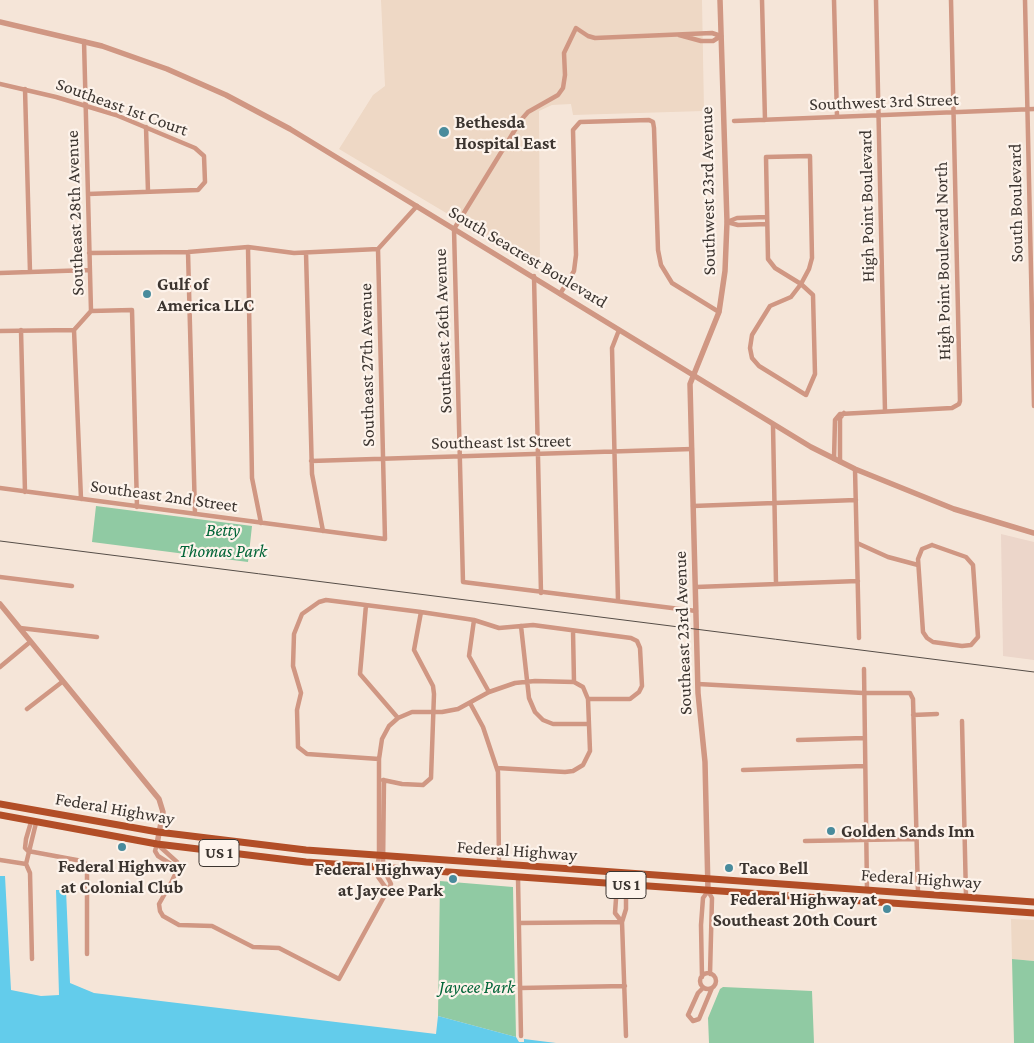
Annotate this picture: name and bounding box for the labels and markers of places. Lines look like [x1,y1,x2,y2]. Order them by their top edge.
place label: Bethesda Hospital East [455,111,556,154]
marker: Bethesda Hospital East [437,125,451,139]
place label: Gulf of America LLC [157,273,254,316]
marker: Gulf of America LLC [141,288,153,300]
place label: Golden Sands Inn [841,820,975,842]
marker: Golden Sands Inn [825,825,837,837]
marker: Federal Highway at Colonial Club [116,841,128,853]
place label: Federal Highway at Colonial Club [58,855,186,898]
place label: Taco Bell [739,857,808,879]
place label: Federal Highway at Jaycee Park [315,858,443,901]
marker: Taco Bell [723,862,735,874]
marker: Federal Highway at Jaycee Park [447,873,459,885]
place label: Federal Highway at Southeast 20th Court [713,888,877,931]
marker: Federal Highway at Southeast 20th Court [881,903,893,915]

